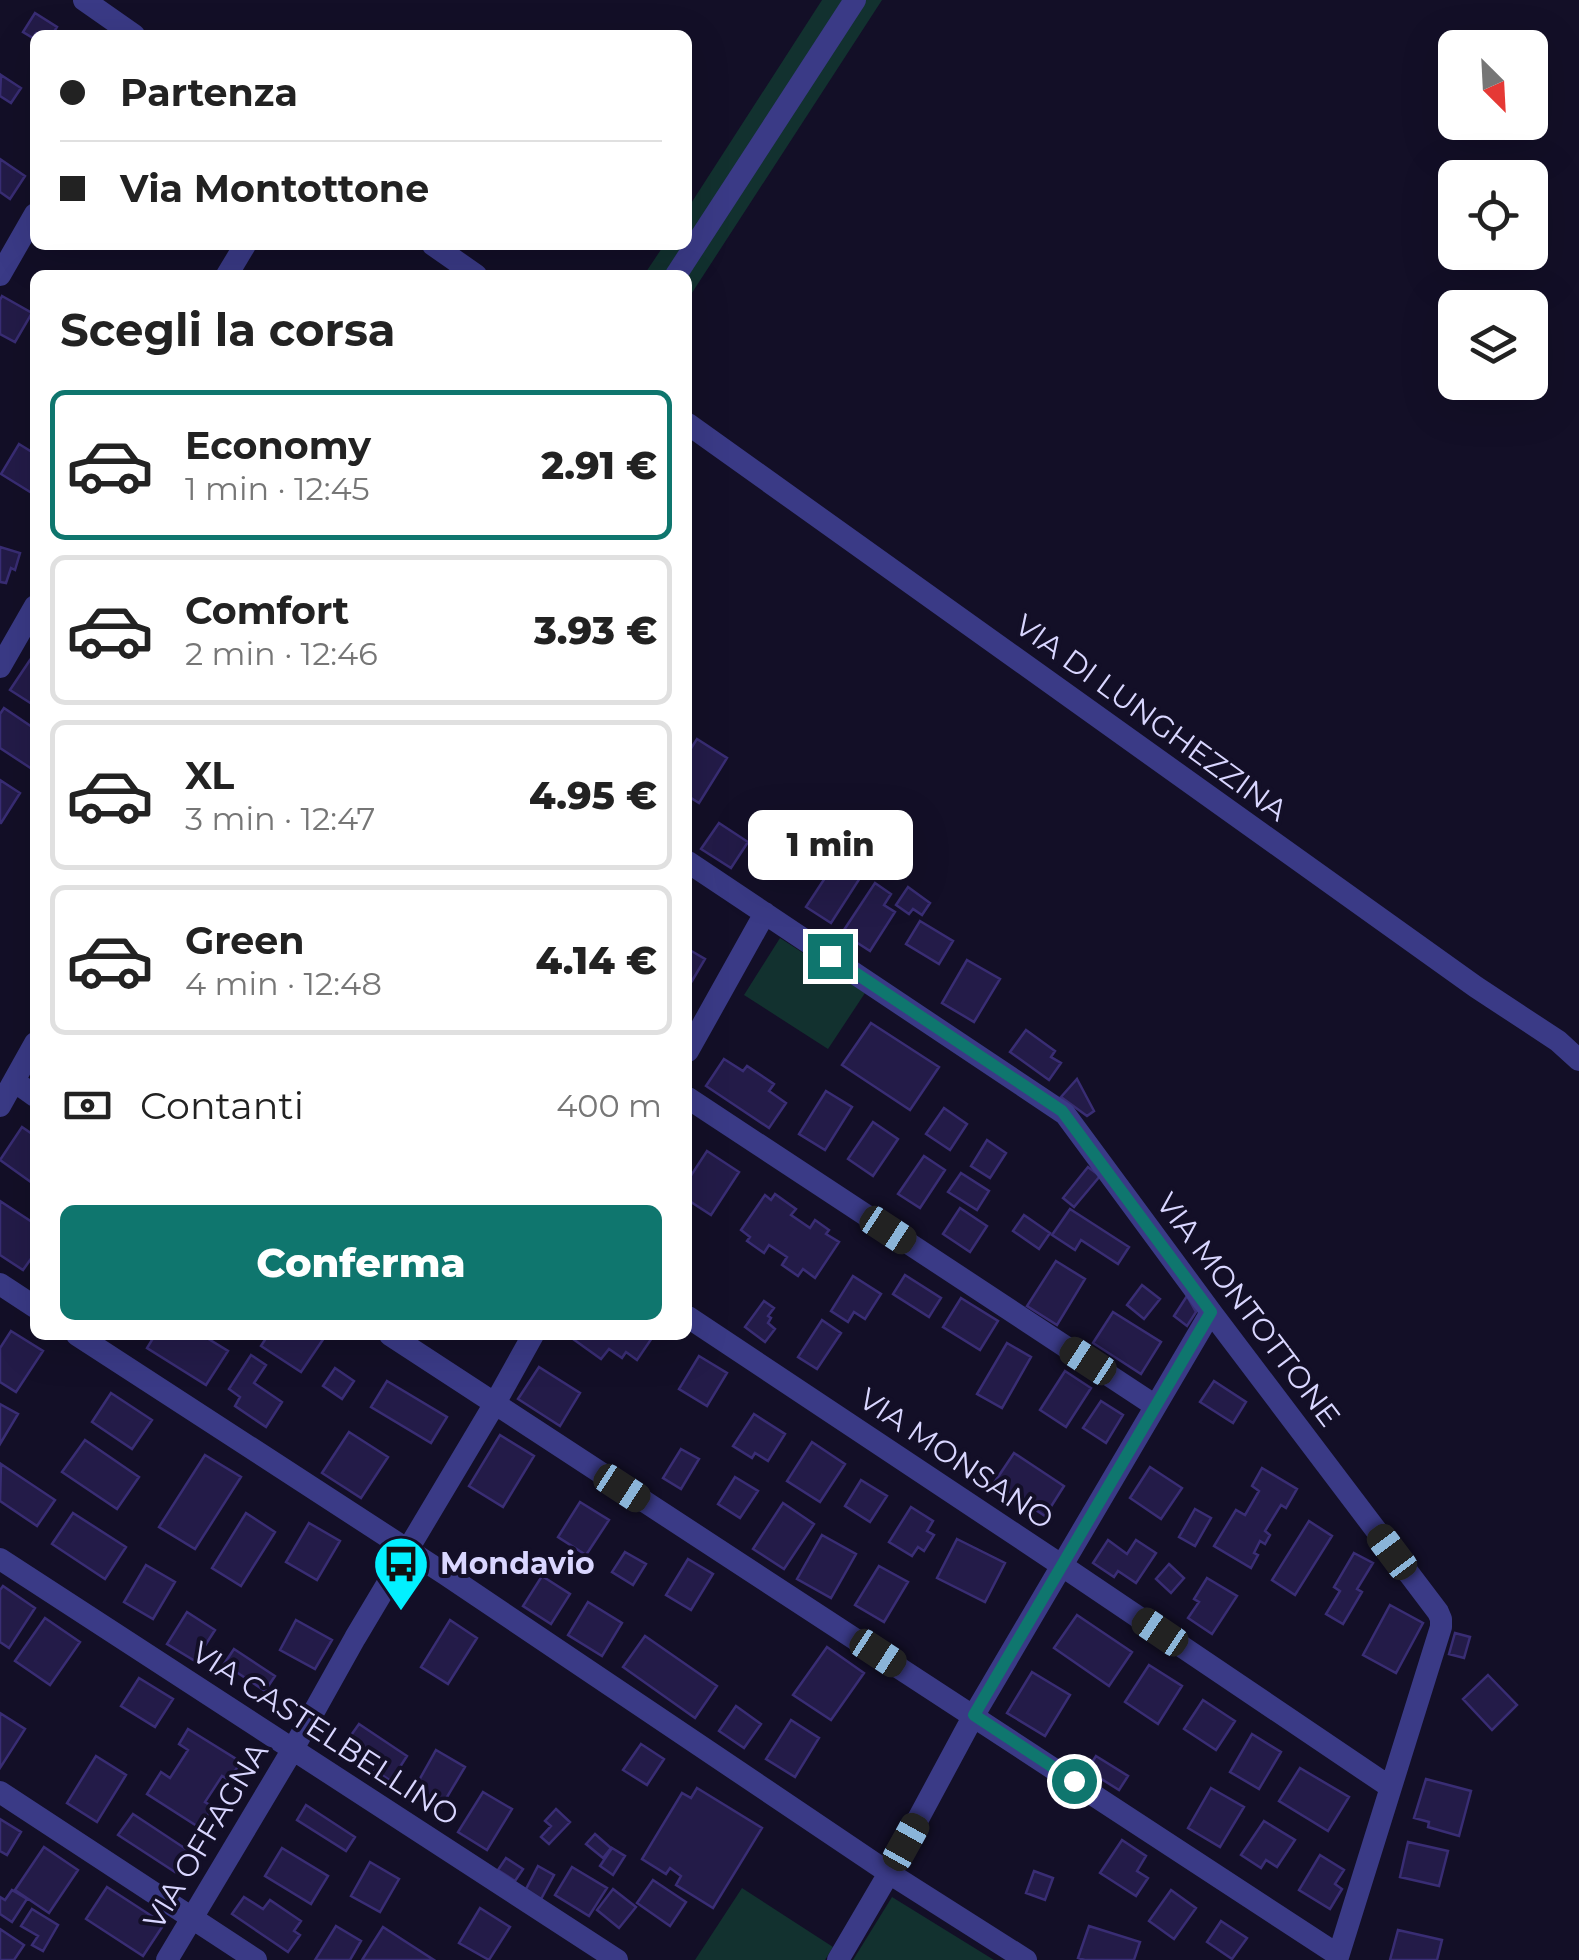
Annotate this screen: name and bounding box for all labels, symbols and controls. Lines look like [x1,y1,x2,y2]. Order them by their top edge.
north arrow [1438,30,1548,140]
map controls [1438,30,1548,400]
text: Partenza [120,69,298,116]
button: locate [1438,160,1548,270]
text: Via Montottone [120,165,429,212]
button: layers [1438,290,1548,400]
text: Scegli la corsa [60,302,396,357]
icon: car [65,420,155,510]
text: Economy [185,422,371,469]
text: 2.91 € [541,442,657,489]
text: 1 min · 12:45 [185,469,370,508]
icon: car [65,585,155,675]
text: Comfort [185,587,349,634]
street label: VIA DI LUNGHEZZINA [1008,606,1295,829]
text: 3.93 € [534,607,657,654]
text: 2 min · 12:46 [185,634,378,673]
icon: car [65,750,155,840]
text: XL [185,752,234,799]
text: 4.95 € [529,772,657,819]
text: 3 min · 12:47 [185,799,375,838]
callout: 1 min [748,811,912,881]
text: 1 min [786,825,875,864]
icon: car [65,915,155,1005]
text: Green [185,917,305,964]
route end [808,934,853,979]
text: 4.14 € [535,937,657,984]
text: 4 min · 12:48 [185,964,382,1003]
icon: cash [60,1078,115,1133]
text: Contanti [140,1082,304,1129]
text: 400 m [556,1086,662,1125]
street label: VIA MONTOTTONE [1148,1186,1348,1434]
car [855,1201,921,1259]
button: Conferma [60,1205,662,1320]
car [1055,1332,1121,1390]
street label: VIA MONSANO [852,1380,1061,1537]
car [589,1459,655,1517]
car [1362,1519,1422,1585]
bus stop icon: Mondavio [371,1534,431,1613]
place label: Mondavio [440,1545,595,1582]
car [1127,1603,1193,1661]
car [845,1624,911,1682]
street label: VIA CASTELBELLINO [185,1633,466,1834]
street label: VIA OFFAGNA [135,1735,276,1936]
route start [1052,1759,1097,1804]
car [878,1808,934,1876]

